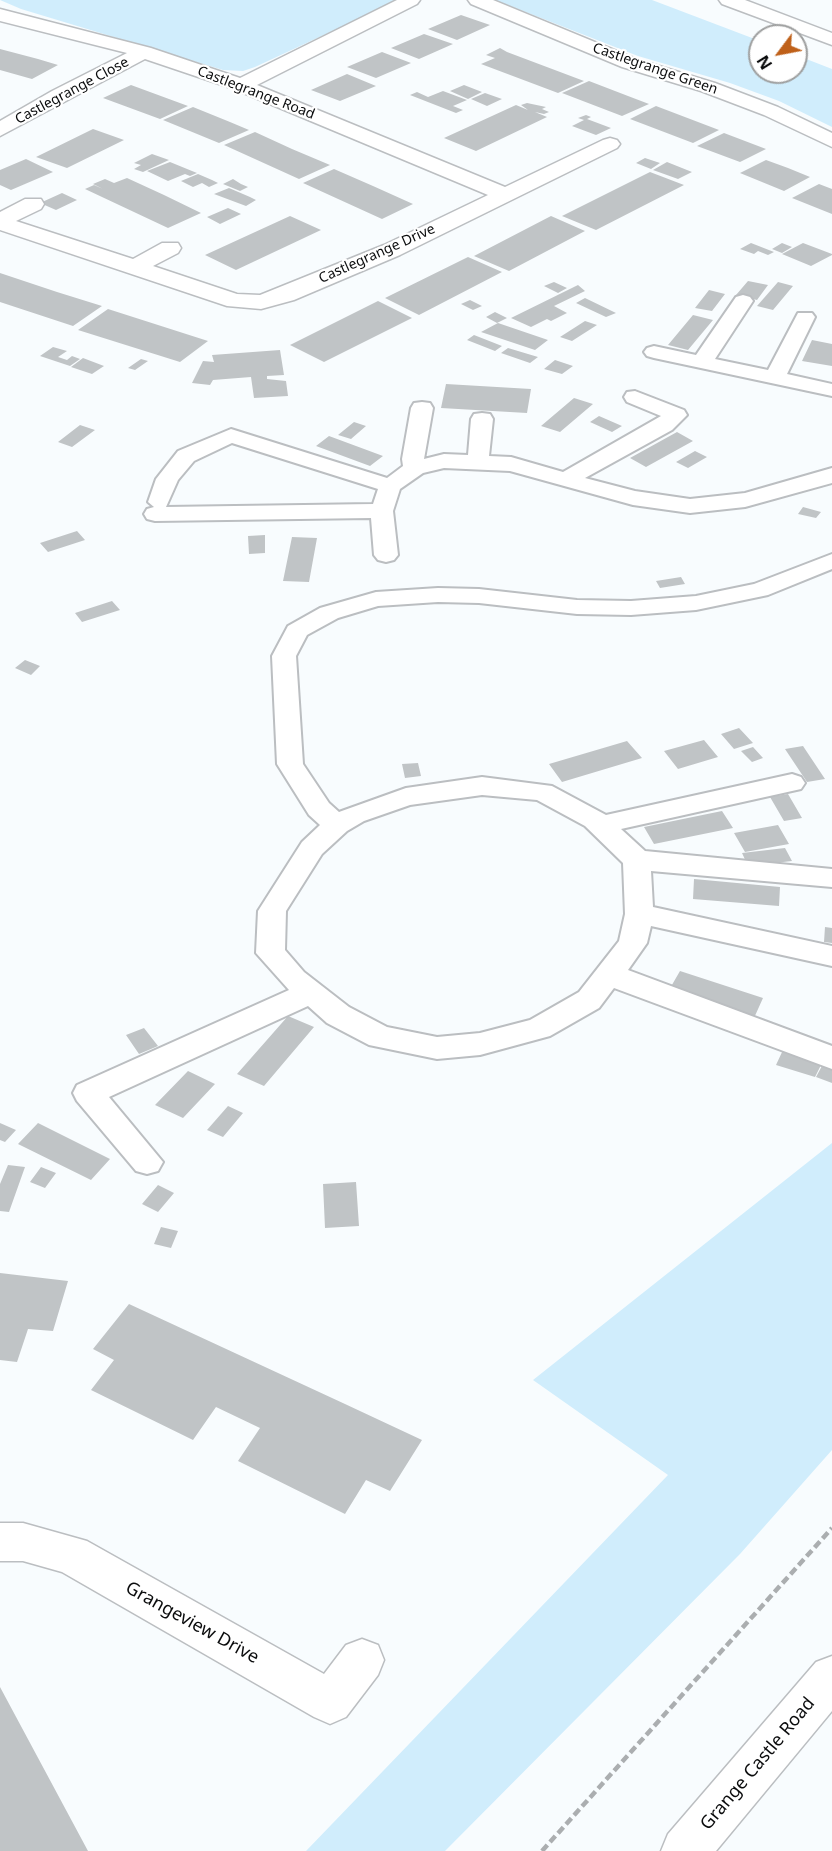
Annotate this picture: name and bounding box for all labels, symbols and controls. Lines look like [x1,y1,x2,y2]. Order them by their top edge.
north arrow [748,24,808,84]
street label: Castlegrange Green [590,40,720,98]
text: N [752,51,777,74]
street label: Castlegrange Close [12,54,132,128]
street label: Castlegrange Road [195,63,317,123]
street label: Castlegrange Drive [316,221,438,287]
street label: Grangeview Drive [122,1577,262,1669]
street label: Grange Castle Road [696,1693,820,1835]

